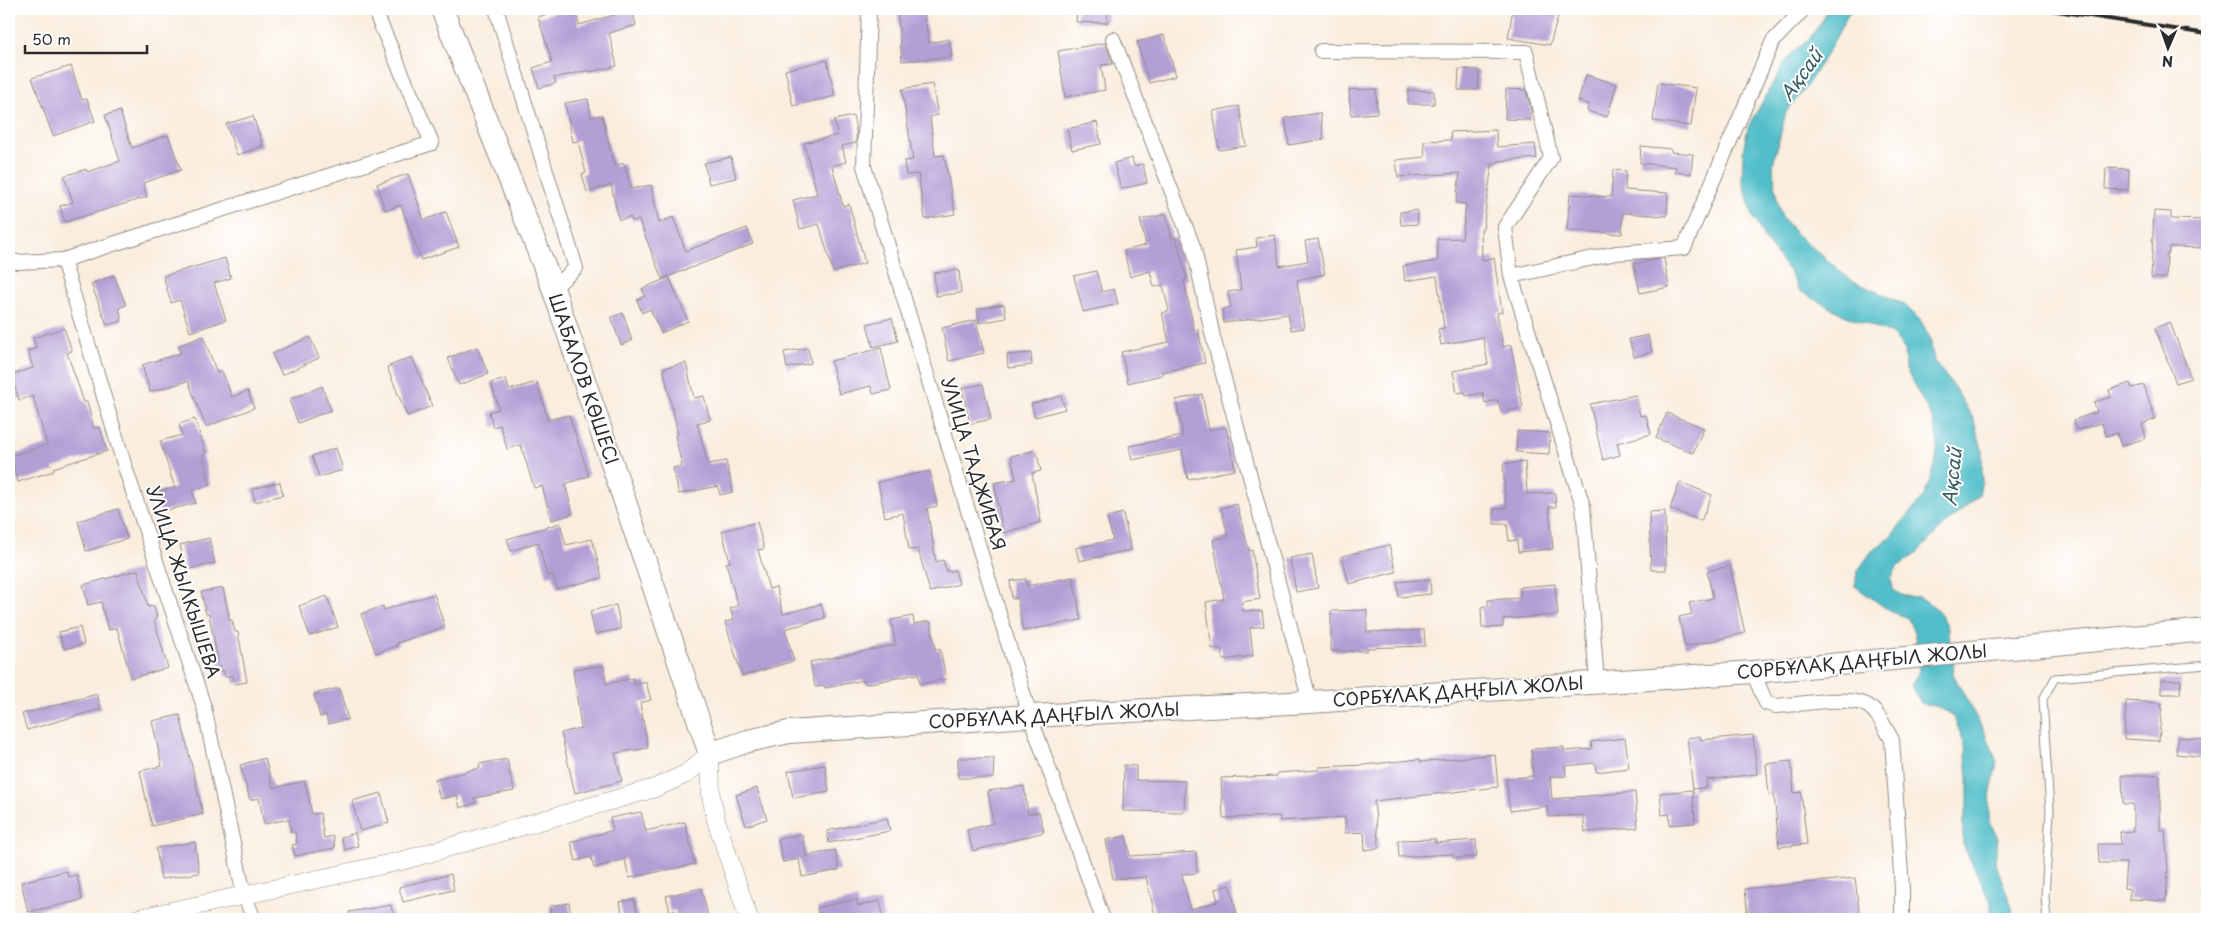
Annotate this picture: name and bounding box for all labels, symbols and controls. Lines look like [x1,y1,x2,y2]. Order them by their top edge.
scale bar [25,22,148,54]
north arrow [2144,22,2194,72]
text: 50 m [32,27,71,50]
water label: Ақсай [1772,40,1830,106]
text: N [2162,51,2173,72]
street label: ШАБАЛОВ КӨШЕСІ [542,289,626,468]
street label: УЛИЦА ТАДЖИБАЯ [935,374,1014,553]
water label: Ақсай [1934,444,1968,507]
street label: УЛИЦА ЖЫЛКЫШЕВА [141,482,228,681]
street label: СОРБҰЛАҚ ДАҢҒЫЛ ЖОЛЫ [1735,636,1988,685]
street label: СОРБҰЛАҚ ДАҢҒЫЛ ЖОЛЫ [1332,668,1584,713]
street label: СОРБҰЛАҚ ДАҢҒЫЛ ЖОЛЫ [928,694,1180,735]

